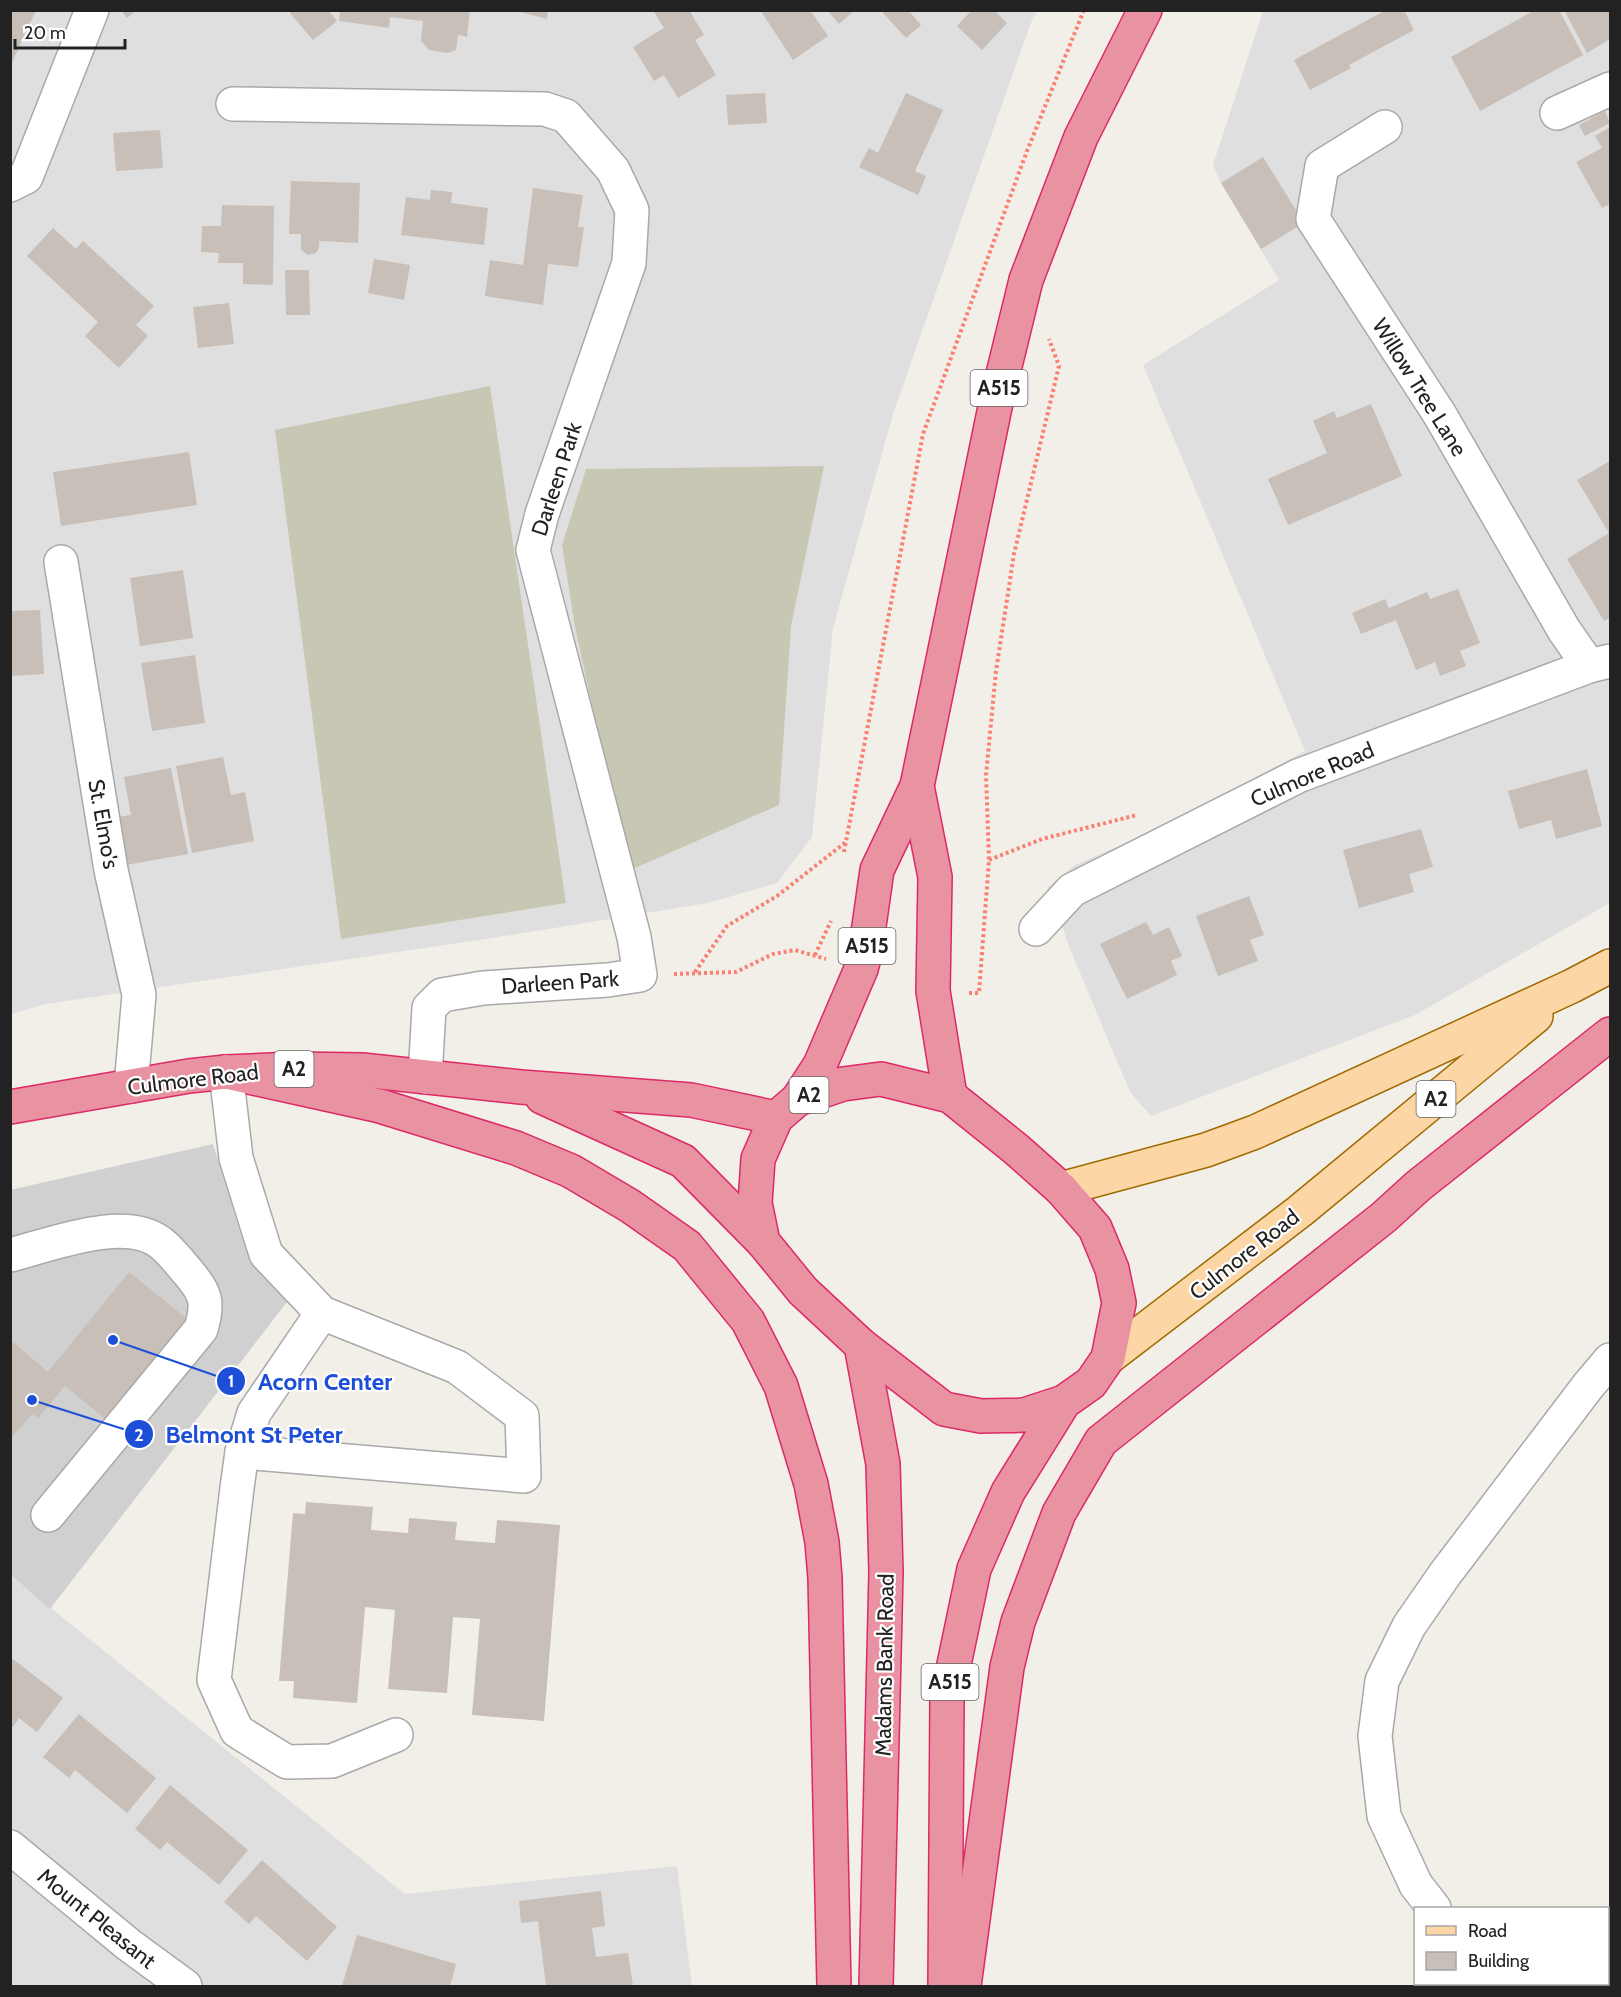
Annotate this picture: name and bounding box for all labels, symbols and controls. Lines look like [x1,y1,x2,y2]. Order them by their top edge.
scale bar [15,12,124,50]
text: 20 m [24,22,66,44]
street label: Willow Tree Lane [1366,313,1473,461]
road number: A515 [970,370,1028,406]
street label: Darleen Park [525,419,588,539]
street label: Culmore Road [1246,736,1378,813]
street label: St. Elmo's [82,777,125,871]
road number: A515 [838,928,896,964]
street label: Darleen Park [500,965,620,1000]
road number: A2 [274,1051,314,1087]
street label: Culmore Road [126,1058,260,1101]
road number: A2 [790,1077,828,1113]
road number: A2 [1416,1081,1456,1117]
street label: Culmore Road [1184,1203,1305,1306]
callout: Acorn Center [216,1360,404,1402]
text: Acorn Center [258,1367,392,1396]
text: 1 [228,1370,234,1392]
callout: Belmont St Peter [124,1413,355,1455]
text: Belmont St Peter [165,1420,343,1449]
text: 2 [134,1424,144,1446]
street label: Madams Bank Road [869,1573,900,1757]
road number: A515 [922,1664,978,1700]
street label: Mount Pleasant [32,1862,162,1975]
legend [1414,1907,1609,1985]
text: Road [1468,1920,1507,1942]
text: Building [1468,1950,1530,1972]

